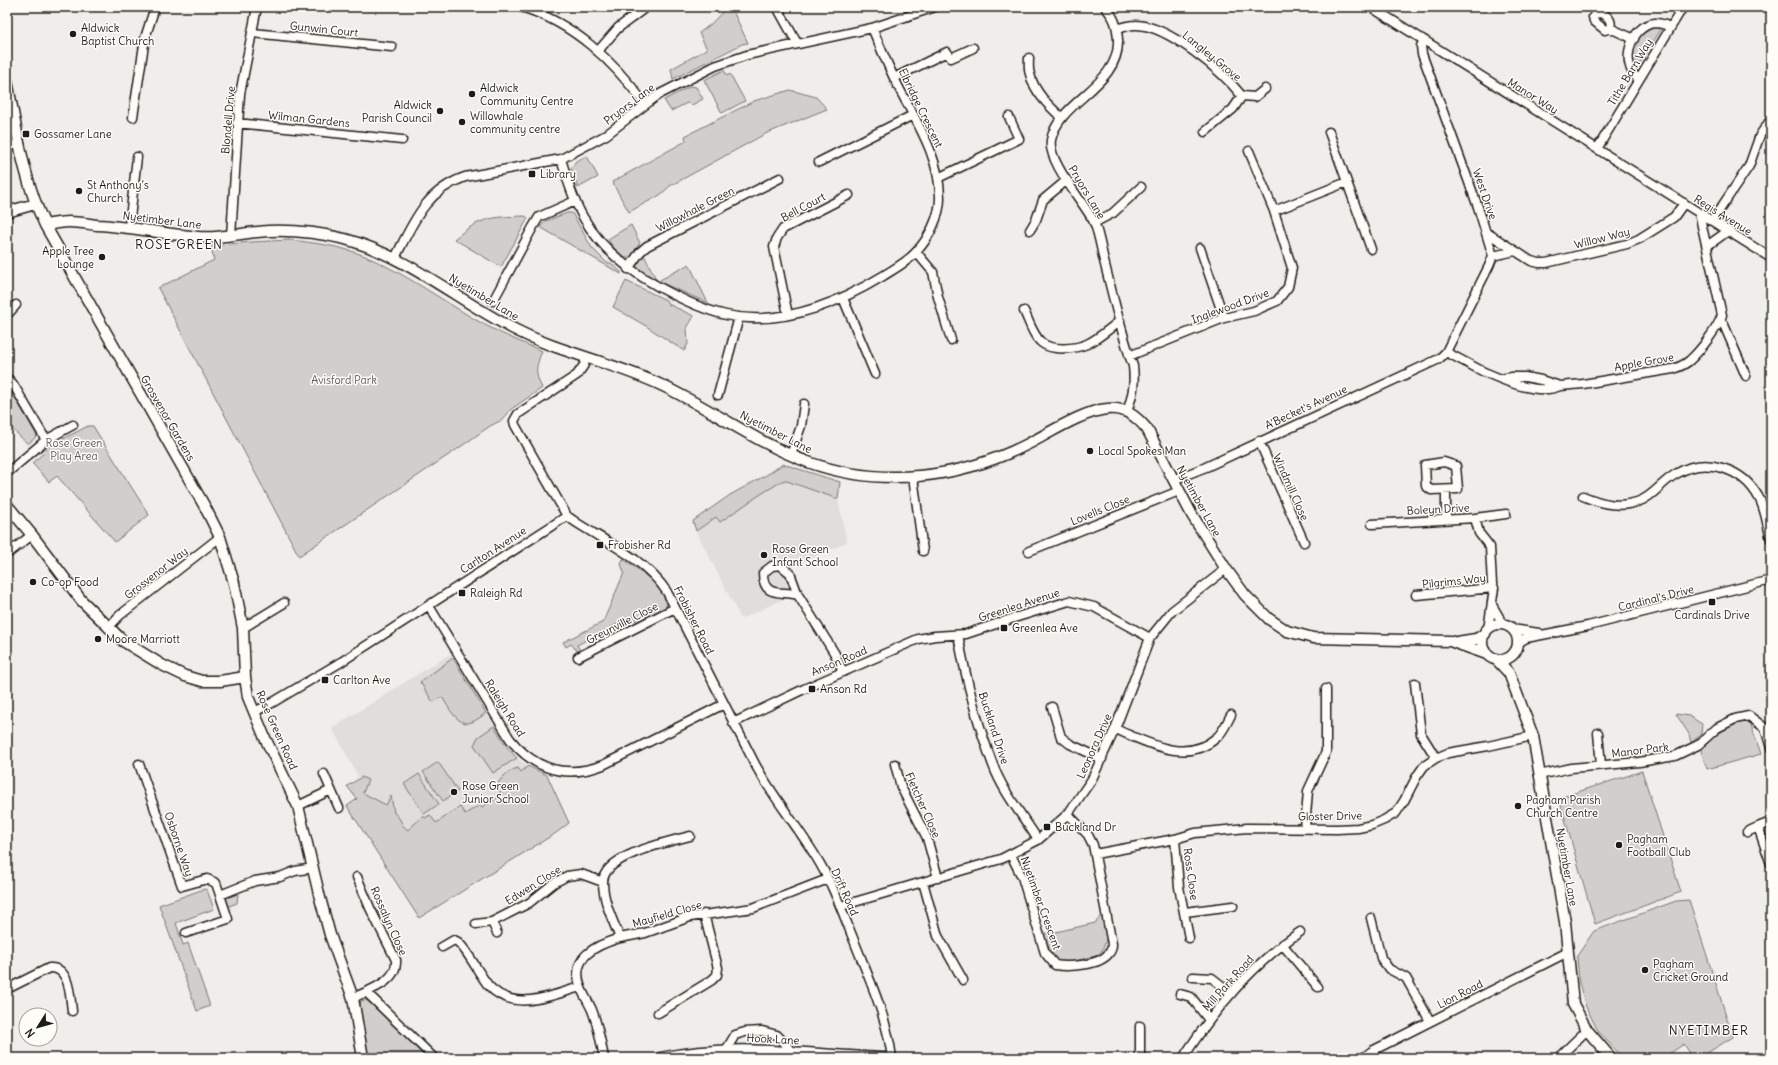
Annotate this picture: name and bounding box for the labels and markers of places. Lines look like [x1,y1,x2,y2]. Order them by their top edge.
place label: Aldwick Baptist Church [81,21,154,48]
marker: Aldwick Baptist Church [68,29,78,39]
place label: Aldwick Community Centre [480,81,573,108]
marker: Aldwick Community Centre [467,89,477,99]
place label: Aldwick Parish Council [362,98,432,125]
marker: Aldwick Parish Council [435,106,445,116]
place label: Willowhale community centre [470,109,560,136]
marker: Willowhale community centre [457,117,467,127]
place label: Gossamer Lane [34,127,112,141]
marker: Gossamer Lane [21,129,31,139]
place label: Library [540,167,576,181]
marker: Library [527,169,537,179]
place label: St Anthony’s Church [87,178,149,205]
marker: St Anthony’s Church [74,186,84,196]
place label: Apple Tree Lounge [42,244,94,271]
marker: Apple Tree Lounge [97,252,107,262]
place label: Local Spokes Man [1098,444,1186,458]
marker: Local Spokes Man [1085,446,1095,456]
place label: Frobisher Rd [608,538,671,552]
marker: Frobisher Rd [595,540,605,550]
place label: Rose Green Infant School [772,542,838,569]
marker: Rose Green Infant School [759,550,769,560]
place label: Co-op Food [41,575,99,589]
marker: Co-op Food [28,577,38,587]
place label: Raleigh Rd [470,586,523,600]
marker: Raleigh Rd [457,588,467,598]
marker: Cardinals Drive [1707,597,1717,607]
place label: Cardinals Drive [1674,608,1750,622]
place label: Greenlea Ave [1012,621,1078,635]
marker: Greenlea Ave [999,623,1009,633]
place label: Moore Marriott [106,632,180,646]
marker: Moore Marriott [93,634,103,644]
place label: Carlton Ave [333,673,391,687]
marker: Carlton Ave [320,675,330,685]
place label: Anson Rd [820,682,868,696]
marker: Anson Rd [807,684,817,694]
place label: Rose Green Junior School [462,779,529,806]
marker: Rose Green Junior School [449,787,459,797]
place label: Pagham Parish Church Centre [1526,793,1601,820]
marker: Pagham Parish Church Centre [1513,801,1523,811]
place label: Buckland Dr [1055,820,1117,834]
marker: Buckland Dr [1042,822,1052,832]
place label: Pagham Football Club [1627,832,1691,859]
marker: Pagham Football Club [1614,840,1624,850]
place label: Pagham Cricket Ground [1653,957,1729,984]
marker: Pagham Cricket Ground [1640,965,1650,975]

